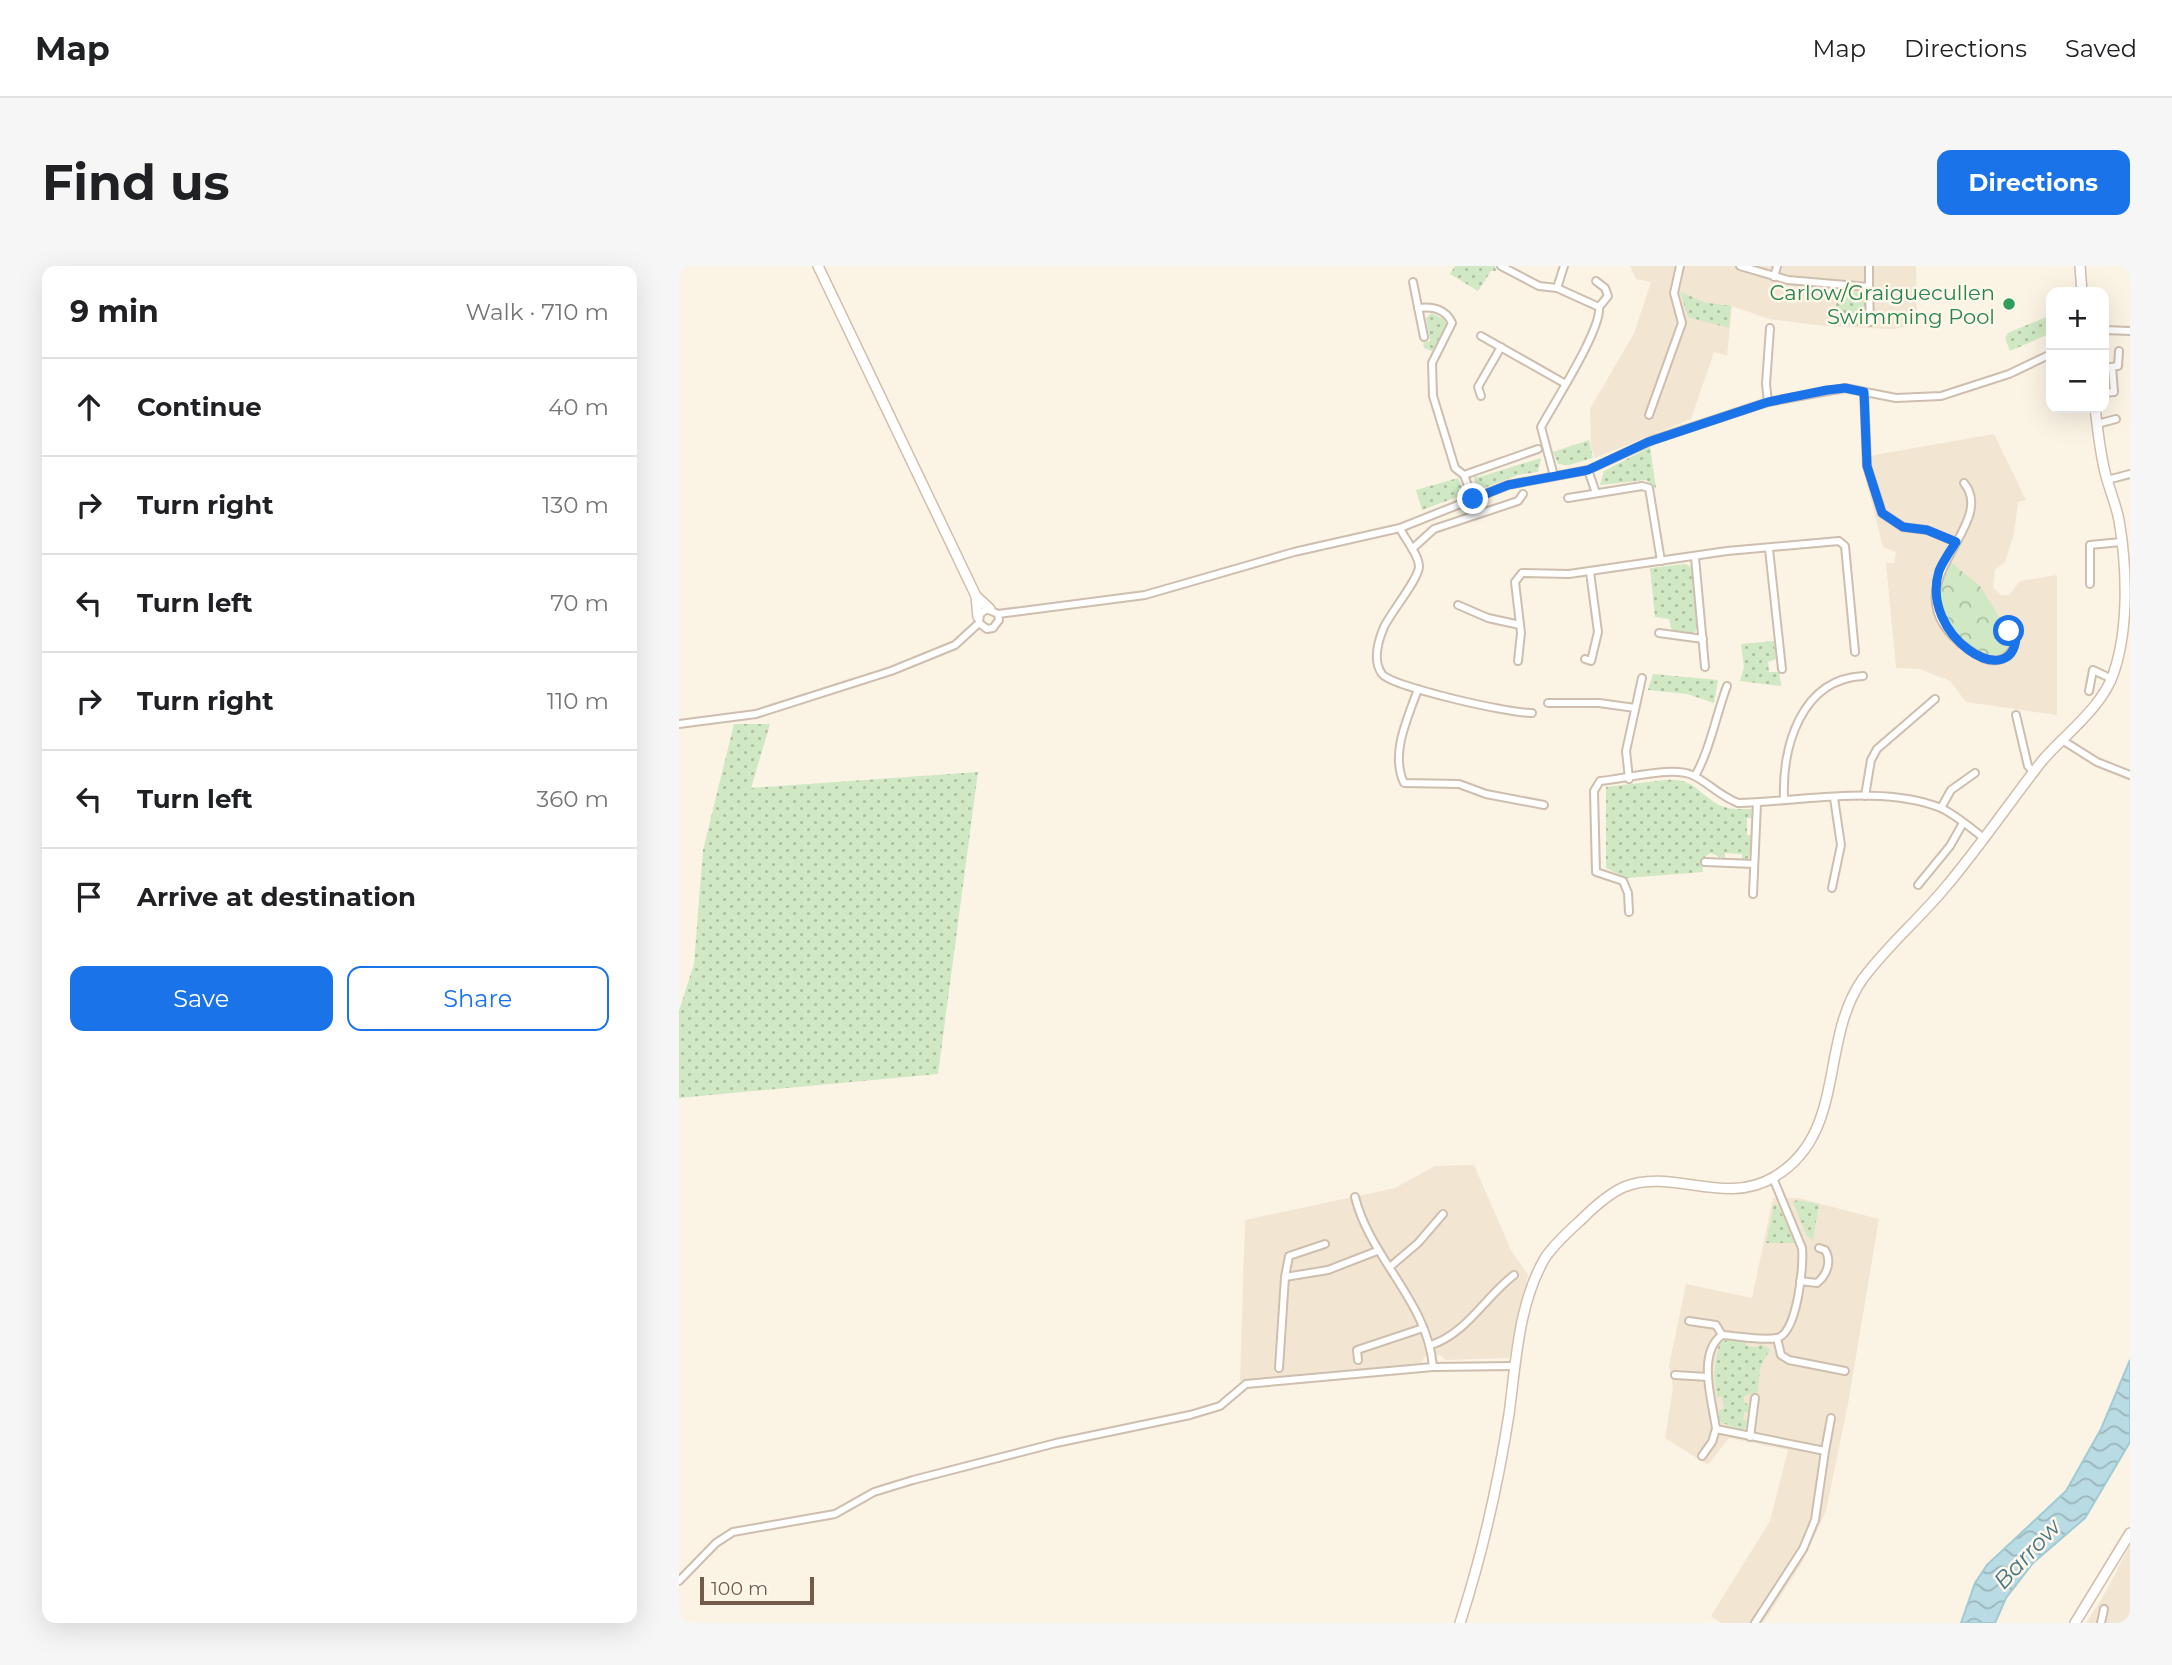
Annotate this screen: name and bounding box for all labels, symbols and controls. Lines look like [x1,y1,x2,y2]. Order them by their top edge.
text: Map [35,28,110,68]
text: Map [1813,34,1866,63]
text: Directions [1904,34,2027,63]
text: Saved [2065,34,2137,63]
button: Directions [1937,150,2130,215]
text: Find us [42,153,230,212]
place label: Carlow/Graiguecullen Swimming Pool [1770,280,1995,329]
map controls [2046,287,2109,413]
button: + [2046,287,2109,350]
text: 9 min [70,293,159,330]
marker: Carlow/Graiguecullen Swimming Pool [2001,296,2017,312]
text: Walk · 710 m [466,298,609,326]
button: − [2046,350,2109,413]
icon: ahead [70,388,108,426]
text: Continue [137,391,262,423]
text: 40 m [548,393,609,421]
route end [1457,483,1488,514]
icon: right [70,486,108,524]
text: Turn right [137,489,273,521]
text: 130 m [542,491,609,519]
icon: left [70,584,108,622]
text: Turn left [137,587,253,619]
text: 70 m [550,589,609,617]
route start [1993,615,2024,646]
icon: right [70,682,108,720]
text: Turn right [137,685,273,717]
text: 110 m [547,687,609,715]
icon: left [70,780,108,818]
text: Turn left [137,783,253,815]
text: 360 m [536,785,609,813]
icon: arrive [70,878,108,916]
text: Arrive at destination [137,881,416,913]
button: Save [70,966,333,1031]
button: Share [347,966,609,1031]
water label: Barrow [1988,1512,2068,1595]
scale bar [700,1574,814,1606]
text: 100 m [711,1577,768,1600]

